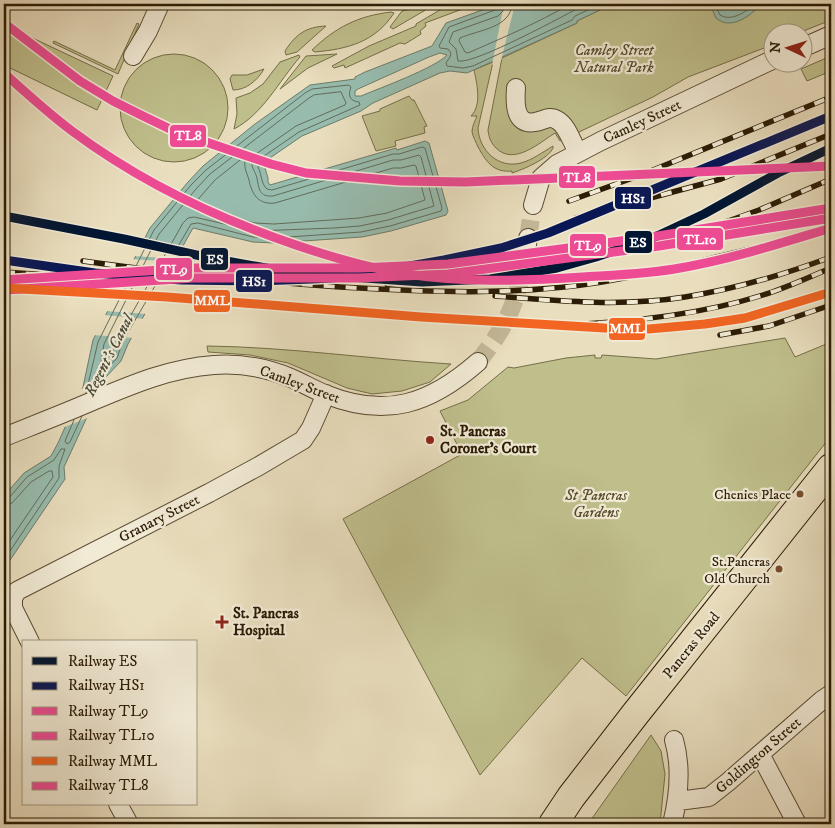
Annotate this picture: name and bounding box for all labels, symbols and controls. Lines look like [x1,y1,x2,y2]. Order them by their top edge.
north arrow [762,22,812,72]
text: N [767,40,785,54]
park label: Camley Street Natural Park [573,41,655,77]
street label: Camley Street [600,95,685,148]
line badge: TL8 [169,124,207,148]
text: TL8 [173,127,202,145]
line badge: TL8 [558,165,596,189]
text: TL8 [562,169,591,187]
line badge: HS1 [614,186,652,210]
text: HS1 [621,190,645,208]
line badge: TL10 [676,227,724,251]
line badge: ES [624,230,653,254]
text: TL10 [682,231,717,249]
line badge: TL9 [569,233,607,257]
text: ES [629,234,647,252]
text: TL9 [573,237,602,255]
line badge: ES [200,247,229,271]
text: ES [206,251,224,269]
line badge: TL9 [155,257,193,281]
text: TL9 [159,261,188,279]
line badge: HS1 [235,269,273,293]
text: HS1 [242,273,266,291]
line badge: MML [193,289,231,313]
text: MML [194,292,231,310]
water label: Regent's Canal [79,309,139,401]
line badge: MML [608,317,646,341]
text: MML [609,320,646,338]
street label: Camley Street [257,361,343,408]
place label: St. Pancras Coroner's Court [440,422,537,458]
marker: St. Pancras Coroner's Court [424,434,436,446]
park label: St Pancras Gardens [564,486,628,522]
place label: Chenies Place [714,486,791,504]
marker: Chenies Place [795,489,805,499]
street label: Granary Street [116,490,203,547]
place label: St.Pancras Old Church [704,553,771,588]
marker: St.Pancras Old Church [774,564,784,574]
place label: St. Pancras Hospital [233,604,299,640]
street label: Pancras Road [659,608,724,683]
marker: St. Pancras Hospital [215,615,229,629]
legend [22,640,198,806]
text: Railway ES [68,652,137,671]
text: Railway HS1 [68,676,145,695]
text: Railway TL9 [68,702,148,721]
street label: Goldington Street [712,713,805,798]
text: Railway TL10 [68,726,155,745]
text: Railway MML [68,752,157,771]
text: Railway TL8 [68,776,149,795]

